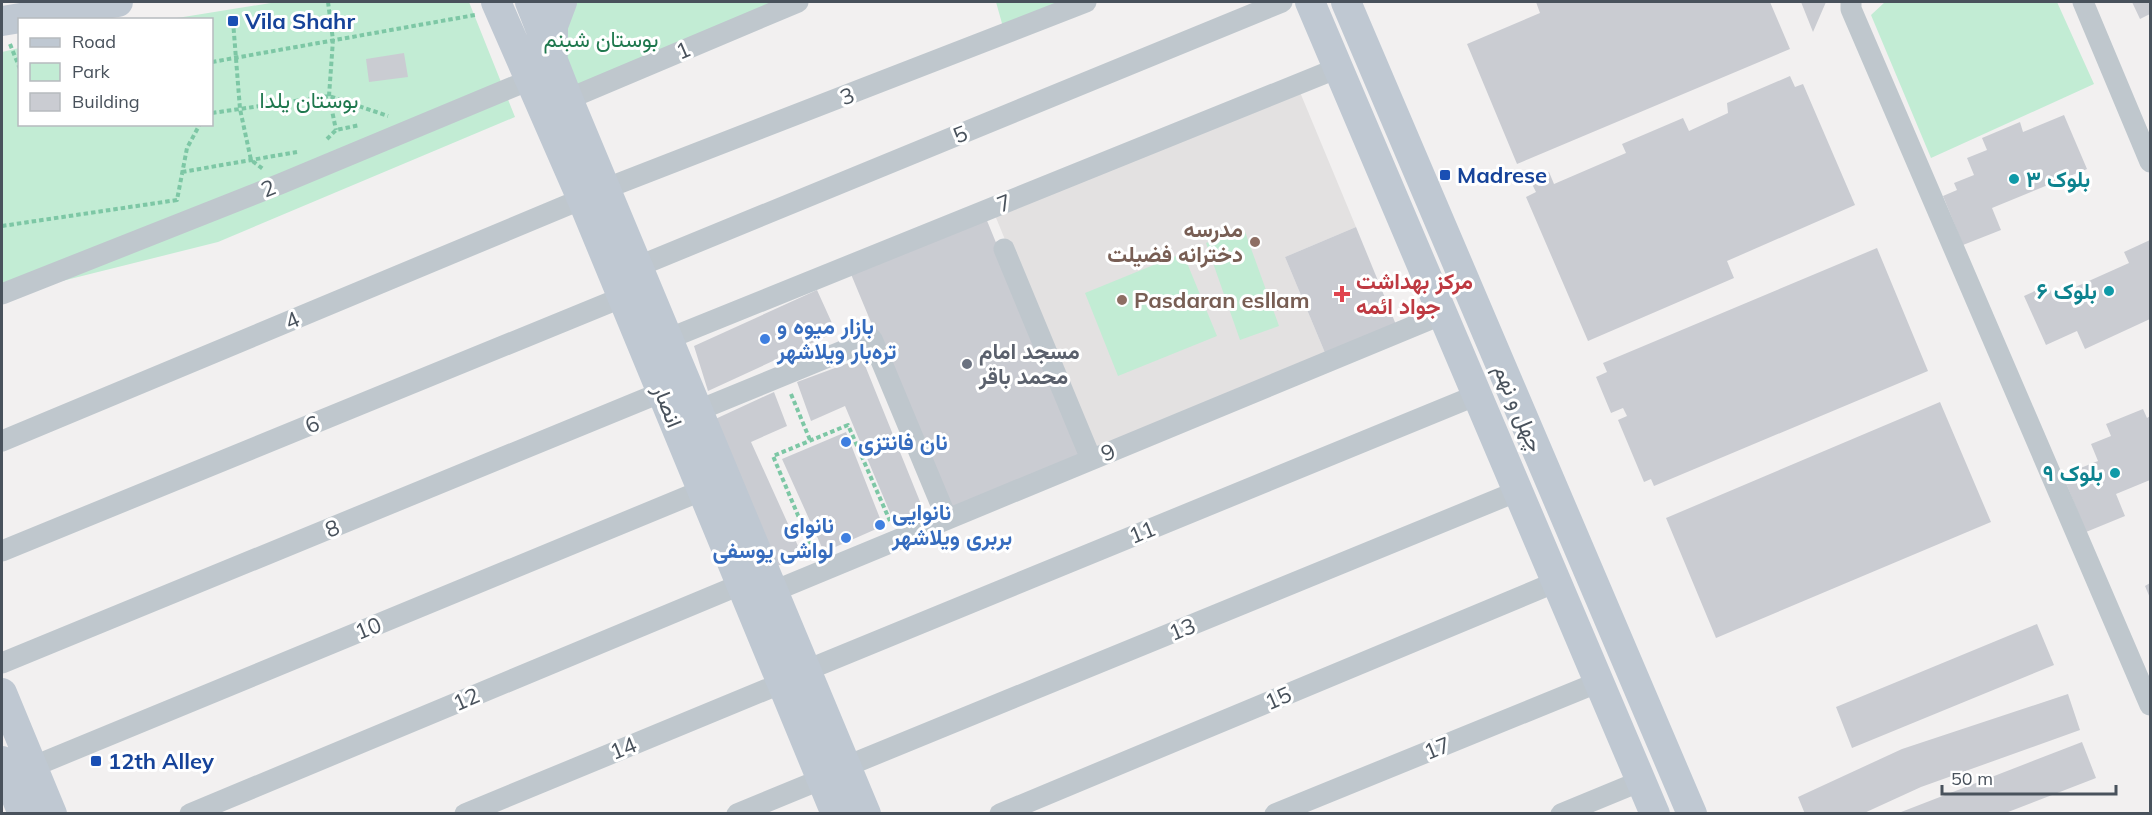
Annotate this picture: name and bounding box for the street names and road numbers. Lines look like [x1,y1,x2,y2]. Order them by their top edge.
street label: 1 [671,35,695,65]
street label: 3 [836,81,858,111]
street label: 5 [949,119,971,149]
street label: 2 [257,173,279,203]
street label: 7 [993,188,1015,218]
street label: 4 [280,305,304,335]
street label: چهل و نهم [1487,360,1550,457]
street label: انصار [646,380,689,431]
street label: 6 [301,409,323,439]
street label: 9 [1096,437,1120,467]
street label: 8 [321,513,343,543]
street label: 11 [1125,514,1159,550]
street label: 10 [351,610,385,646]
street label: 13 [1165,611,1199,647]
street label: 15 [1260,680,1296,716]
street label: 12 [448,681,484,717]
street label: 14 [606,730,640,766]
street label: 17 [1420,730,1454,766]

